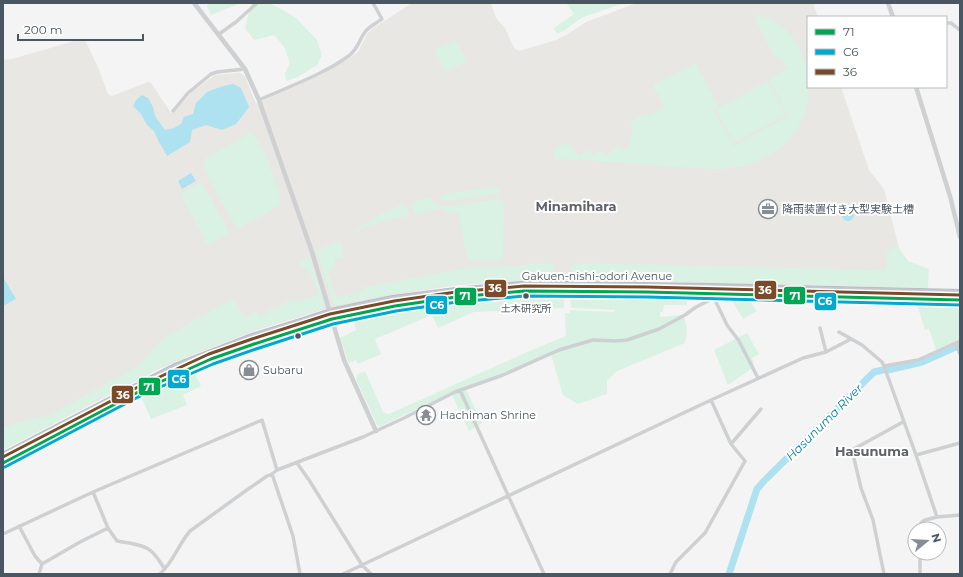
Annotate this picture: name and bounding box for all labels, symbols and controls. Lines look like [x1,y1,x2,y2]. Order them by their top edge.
scale bar [18,16,143,42]
legend [807,16,947,88]
text: 200 m [24,22,63,37]
text: 71 [843,24,855,39]
text: C6 [843,44,859,59]
text: 36 [843,64,857,79]
district label: Minamihara [535,198,617,214]
office icon: 降雨装置付き大型実験土槽 [757,198,779,220]
place label: 降雨装置付き大型実験土槽 [782,202,914,216]
street label: Gakuen-nishi-odori Avenue [522,269,673,283]
line badge: 36 [484,279,507,298]
line badge: 36 [754,280,777,300]
text: 36 [487,281,502,295]
text: 36 [757,283,772,297]
line badge: 71 [783,286,806,305]
line badge: 71 [454,287,477,306]
text: 71 [459,289,471,303]
text: 71 [789,289,801,303]
marker: 土木研究所 [521,291,531,301]
line badge: C6 [814,292,837,311]
text: C6 [818,294,832,308]
line badge: C6 [425,295,448,315]
text: C6 [430,298,444,312]
place label: 土木研究所 [501,302,551,315]
unlabelled marker [293,331,303,341]
shop icon: Subaru [238,359,260,381]
place label: Subaru [263,363,303,377]
line badge: C6 [167,369,190,389]
text: C6 [172,372,186,386]
line badge: 71 [138,377,161,396]
text: 71 [143,380,155,394]
water label: Hasunuma River [783,380,866,463]
line badge: 36 [111,385,134,404]
text: 36 [115,388,130,402]
temple icon: Hachiman Shrine [415,404,437,426]
place label: Hachiman Shrine [440,408,536,422]
district label: Hasunuma [835,443,909,459]
north arrow [907,521,947,561]
text: N [928,532,945,544]

